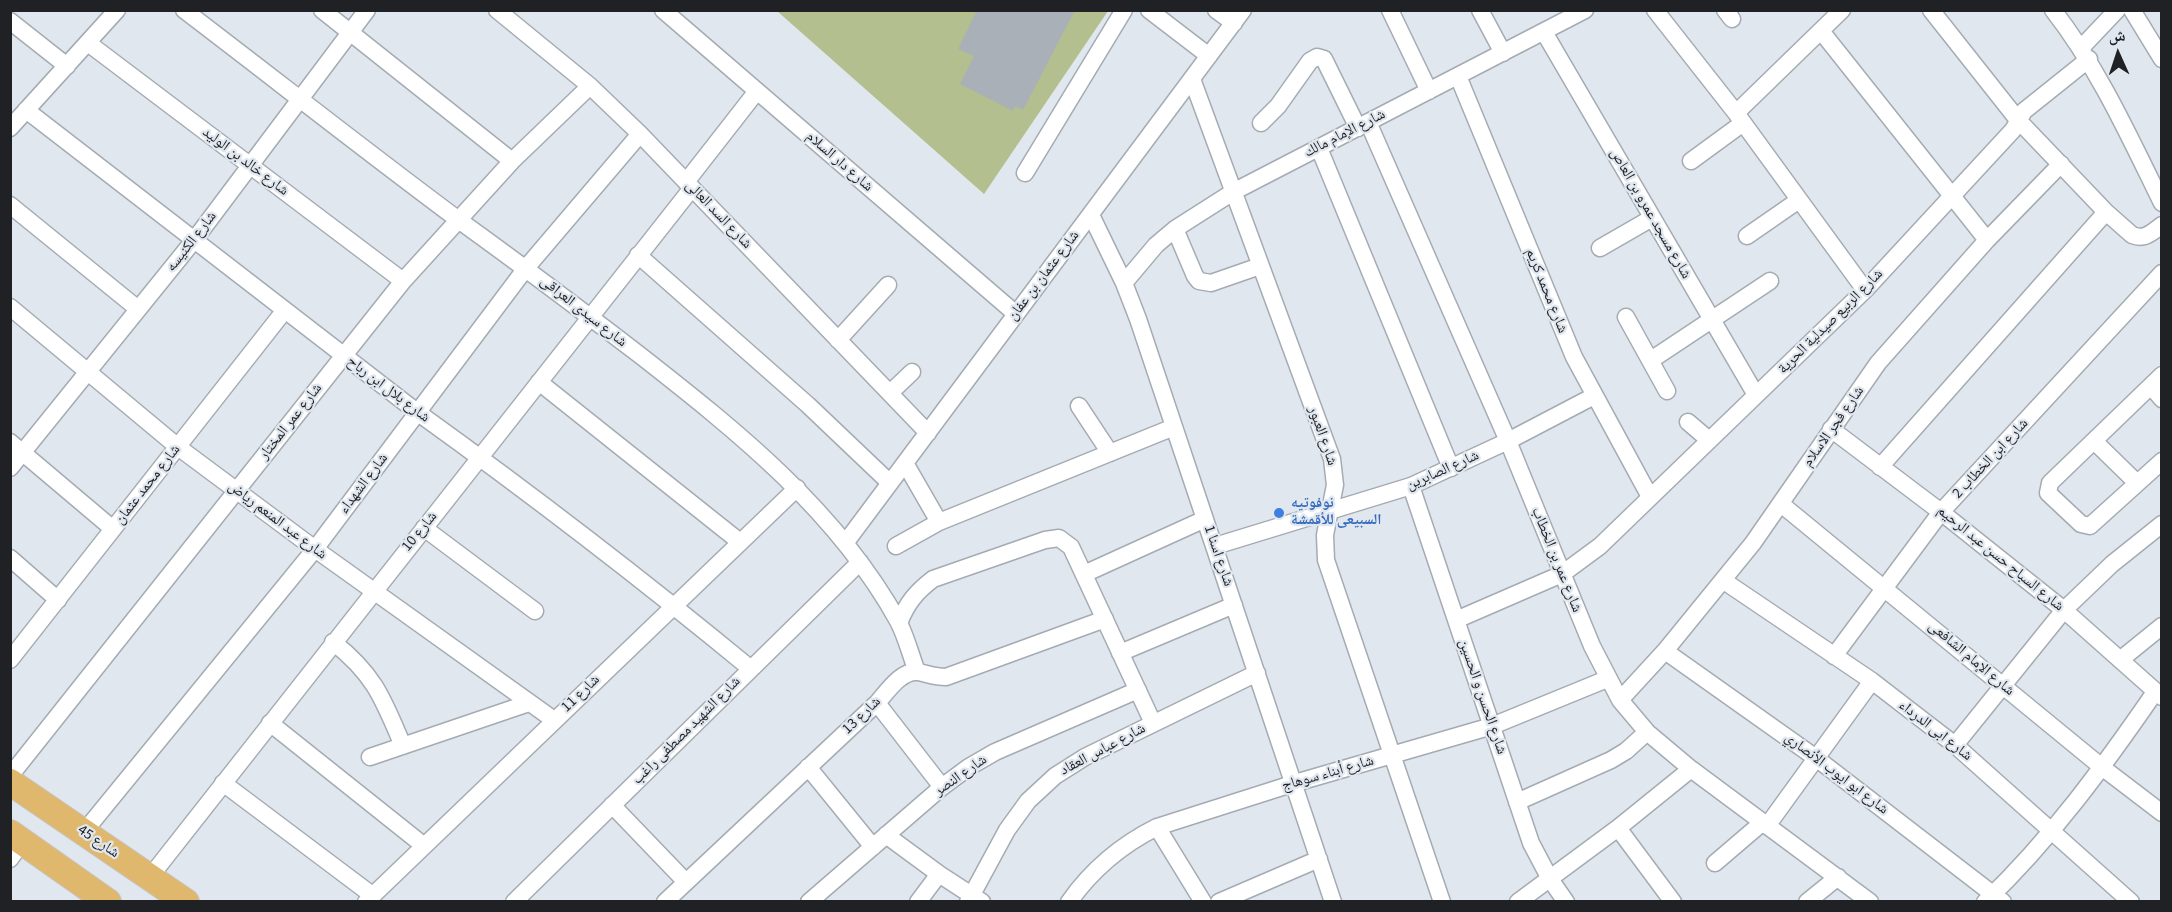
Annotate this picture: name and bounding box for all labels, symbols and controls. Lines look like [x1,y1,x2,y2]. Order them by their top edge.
north arrow [2088,24,2148,84]
text: ش [2108,25,2126,47]
street label: شارع الإمام مالك [1301,106,1389,162]
street label: شارع خالد بن الوليد [198,124,292,200]
street label: شارع دار السلام [802,128,876,196]
street label: شارع مسجد عمرو بن العاص [1605,146,1695,282]
street label: شارع السد العالى [681,177,755,253]
street label: شارع الكنيسه [163,208,221,276]
street label: شارع عثمان بن عفان [1004,227,1084,325]
street label: شارع محمد كريم [1521,246,1571,336]
street label: شارع الربيع صيدلية الحرية [1775,266,1887,378]
street label: شارع سيدى العراقى [536,272,630,352]
street label: شارع بلال ابن رباح [343,353,433,427]
street label: شارع عمر المختار [256,380,326,464]
street label: شارع فجر الاسلام [1800,383,1868,471]
street label: شارع العبور [1303,404,1341,468]
street label: شارع ابن الخطاب 2 [1949,415,2033,503]
street label: شارع محمد عثمان [111,441,185,529]
street label: شارع الصابرين [1404,447,1482,495]
street label: شارع الشهداء [335,450,393,518]
street label: شارع عبد المنعم رياض [224,478,330,564]
place label: نوفوتيه السبيعى للأقمشة [1291,495,1382,530]
street label: شارع السباح حسن عبد الرحيم [1933,502,2067,616]
street label: شارع عمر بن الخطاب [1527,505,1585,615]
marker: نوفوتيه السبيعى للأقمشة [1272,506,1286,520]
street label: شارع 10 [398,508,442,556]
street label: شارع اسنا 1 [1199,523,1237,589]
street label: شارع الإمام الشافعى [1924,618,2018,700]
street label: شارع الحسن و الحسين [1454,637,1510,757]
street label: شارع 11 [558,671,604,717]
street label: شارع الشهيد مصطفى راغب [629,673,745,789]
street label: شارع 13 [839,693,885,739]
street label: شارع ابى الدرداء [1895,697,1975,765]
street label: شارع عباس العقاد [1057,720,1149,780]
street label: شارع ابو ايوب الأنصاري [1780,729,1892,819]
street label: شارع النصر [931,751,991,801]
street label: شارع أبناء سوهاج [1280,752,1376,796]
street label: شارع 45 [74,822,122,862]

